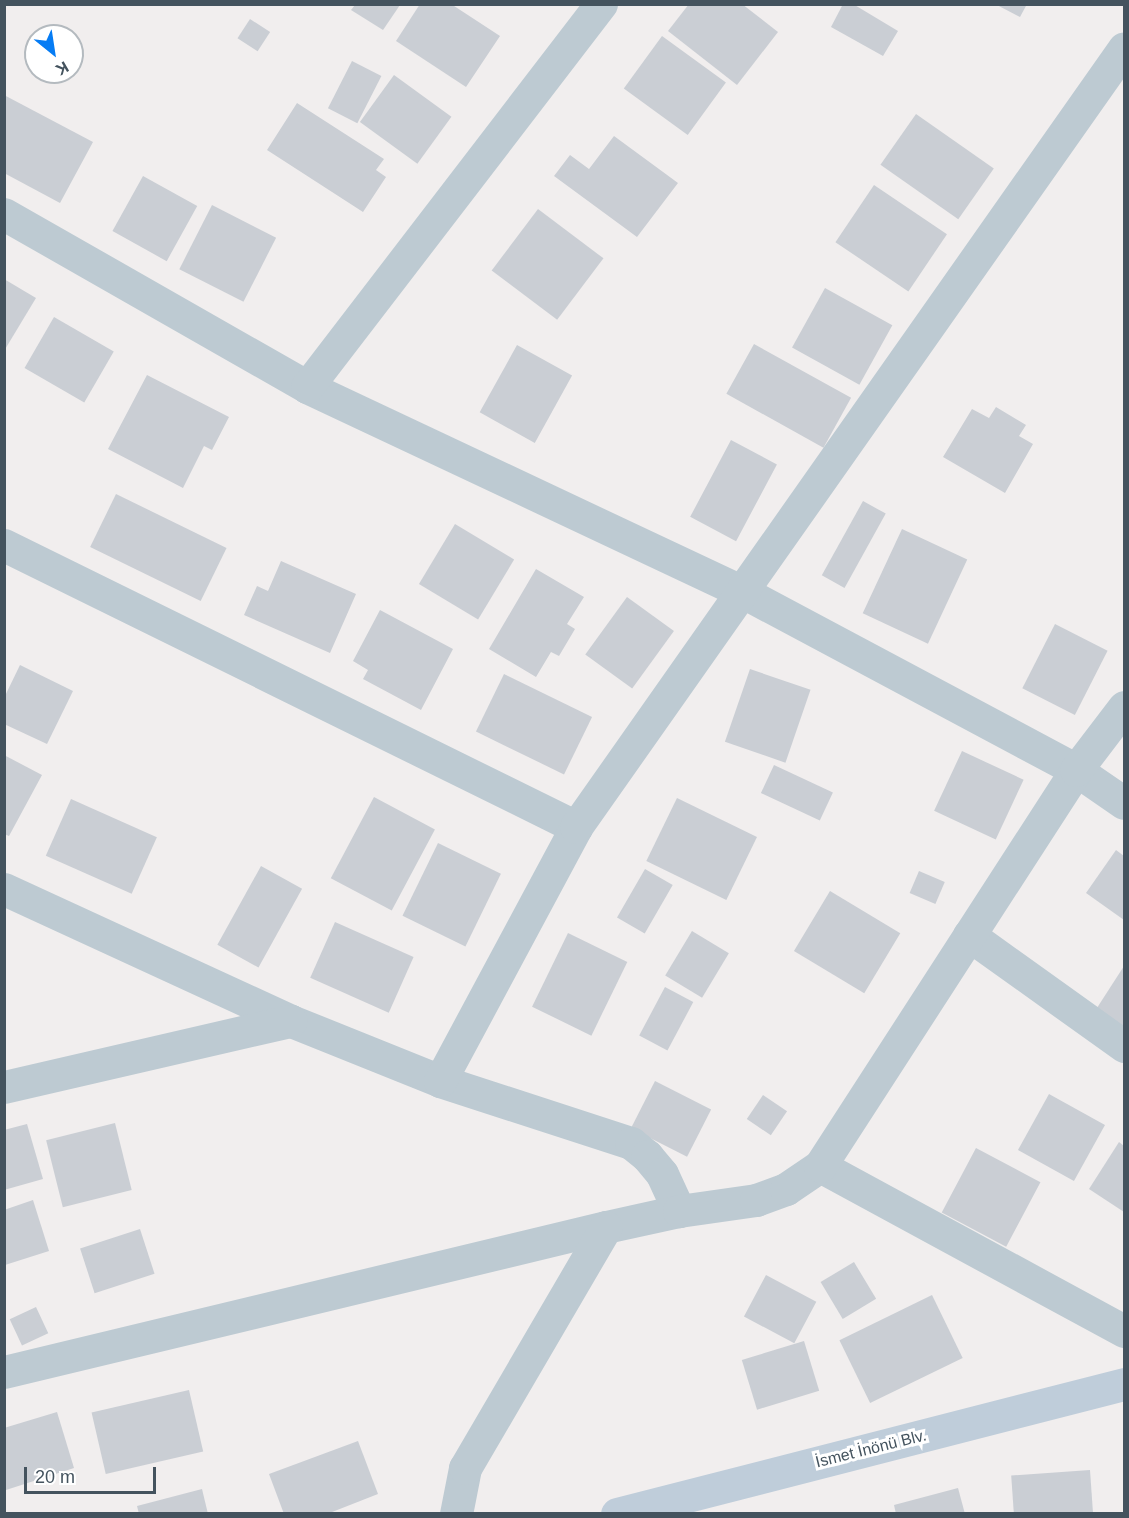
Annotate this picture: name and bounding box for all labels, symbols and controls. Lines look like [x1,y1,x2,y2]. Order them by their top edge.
north arrow [24,24,84,84]
text: K [53,58,72,79]
street label: İsmet İnönü Blv. [814,1426,928,1472]
scale bar [27,1455,159,1493]
text: 20 m [35,1467,75,1487]

